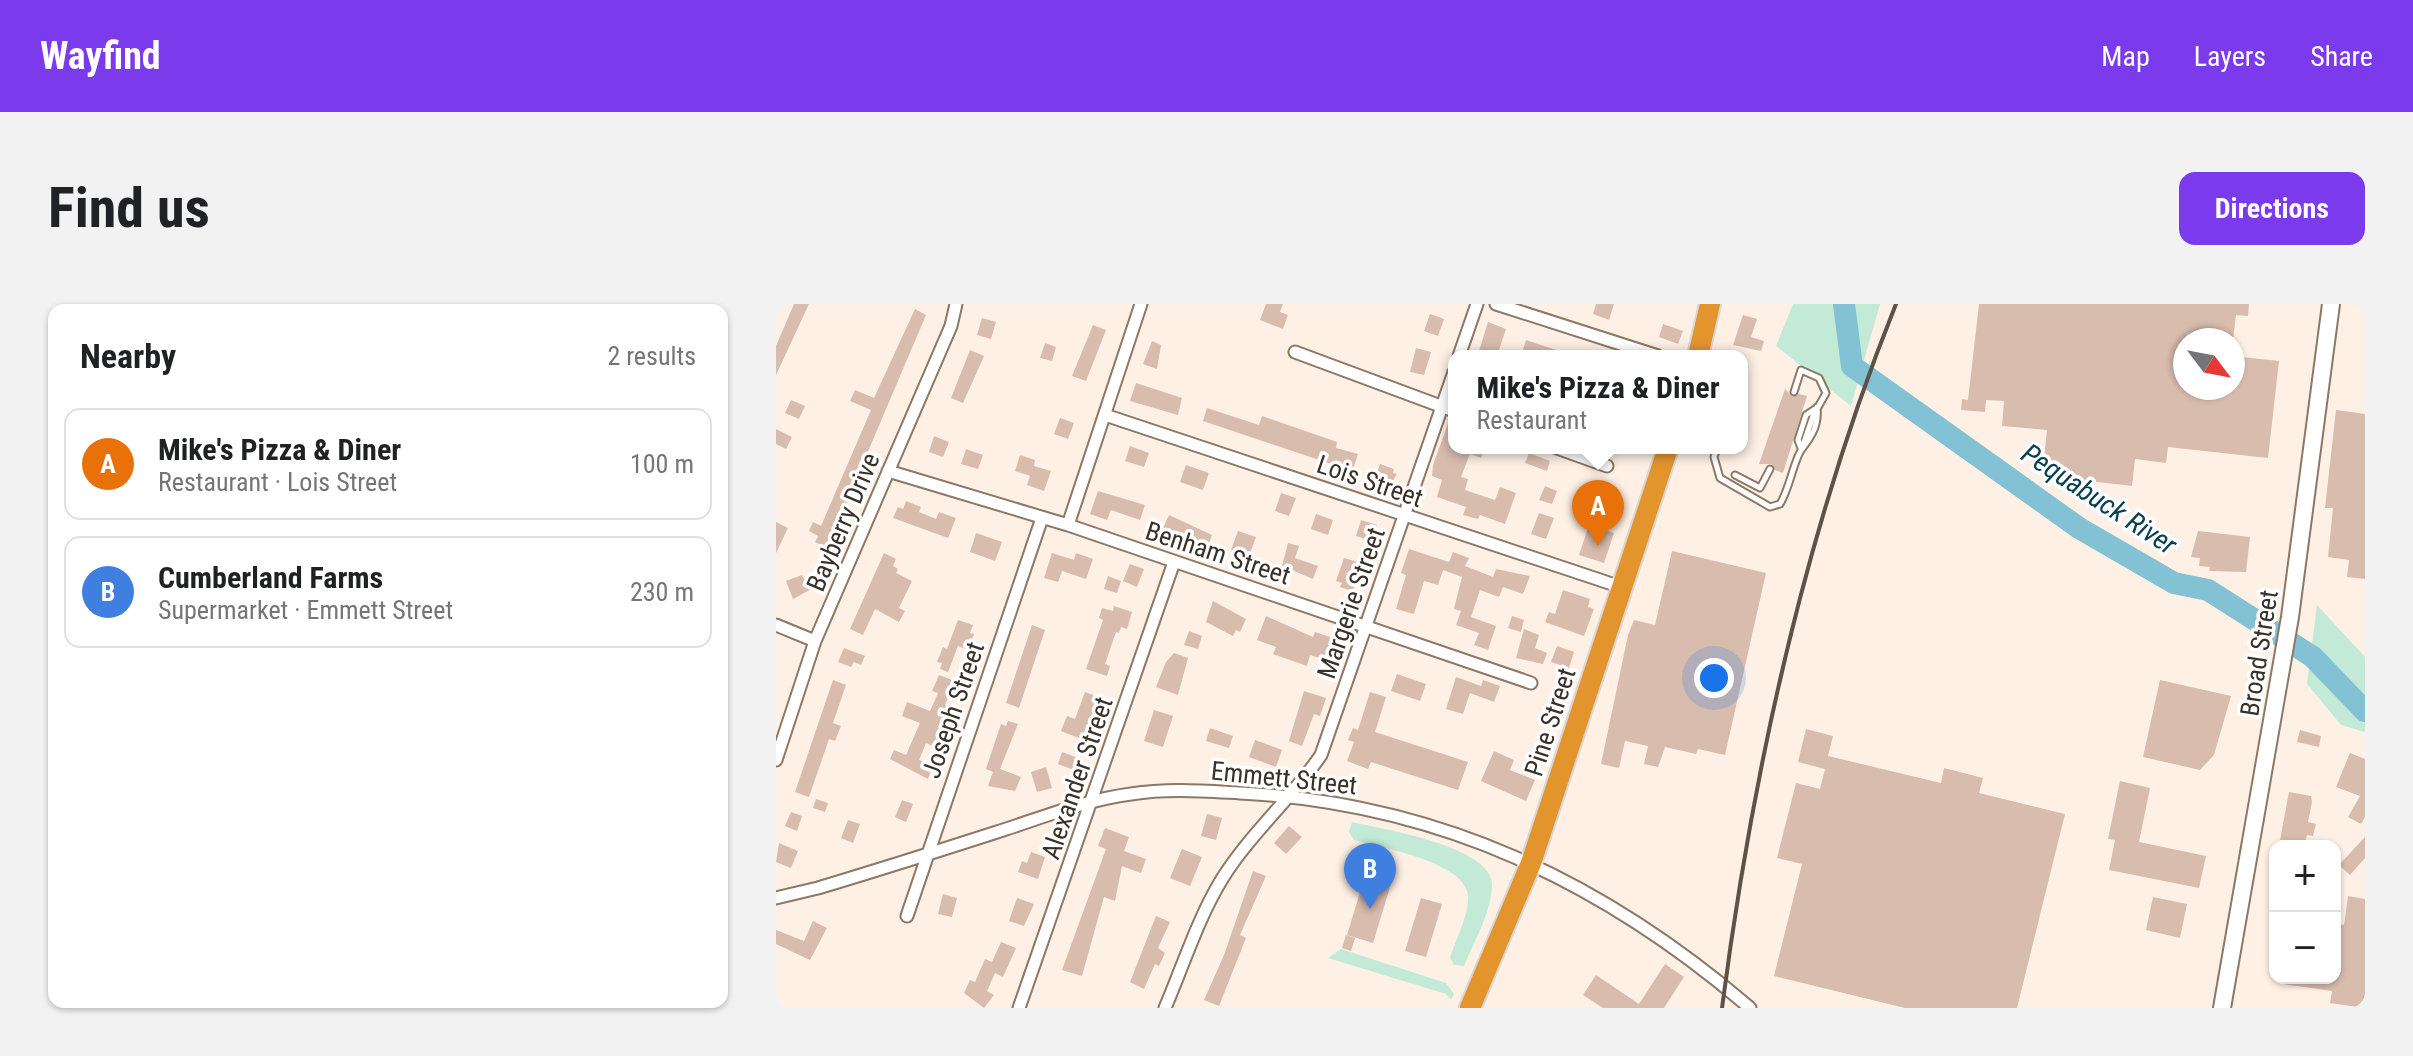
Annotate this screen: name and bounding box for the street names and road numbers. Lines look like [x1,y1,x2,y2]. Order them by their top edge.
street label: Bayberry Drive [800,448,886,596]
street label: Lois Street [1313,449,1427,513]
street label: Benham Street [1142,515,1294,591]
street label: Margerie Street [1311,524,1391,682]
street label: Broad Street [2234,588,2284,718]
street label: Joseph Street [916,638,990,782]
street label: Pine Street [1518,664,1582,780]
street label: Alexander Street [1035,693,1119,863]
street label: Emmett Street [1210,755,1358,801]

